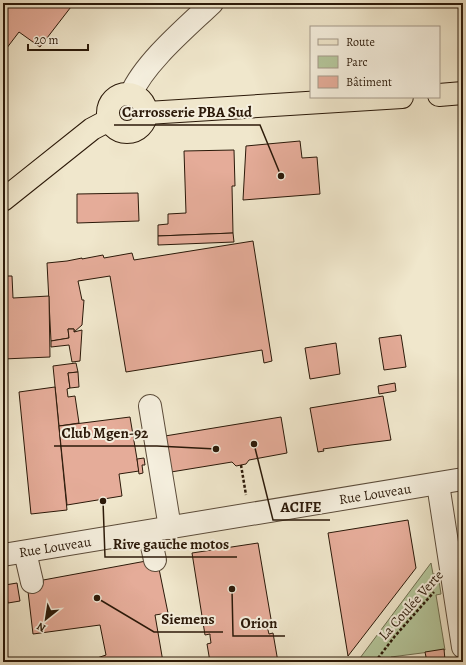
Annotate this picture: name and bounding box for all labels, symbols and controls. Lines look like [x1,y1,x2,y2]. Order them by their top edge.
scale bar [28,26,88,52]
legend [310,26,440,98]
text: 20 m [34,32,58,48]
text: Route [346,34,375,50]
text: Parc [346,54,368,70]
text: Bâtiment [346,74,392,90]
callout: Carrosserie PBA Sud [114,98,260,125]
text: Carrosserie PBA Sud [122,102,253,122]
callout: Club Mgen-92 [54,419,157,446]
text: Club Mgen-92 [62,423,149,443]
street label: Rue Louveau [338,479,413,509]
callout: ACIFE [273,493,330,520]
text: ACIFE [280,497,321,517]
callout: Rive gauche motos [105,530,237,557]
street label: Rue Louveau [18,532,93,562]
text: Rive gauche motos [113,534,229,554]
street label: La Coulée Verte [374,566,448,644]
north arrow [26,599,66,639]
callout: Siemens [154,605,223,632]
text: Siemens [161,609,215,629]
callout: Orion [233,609,285,636]
text: Orion [241,613,278,633]
text: N [34,619,48,636]

